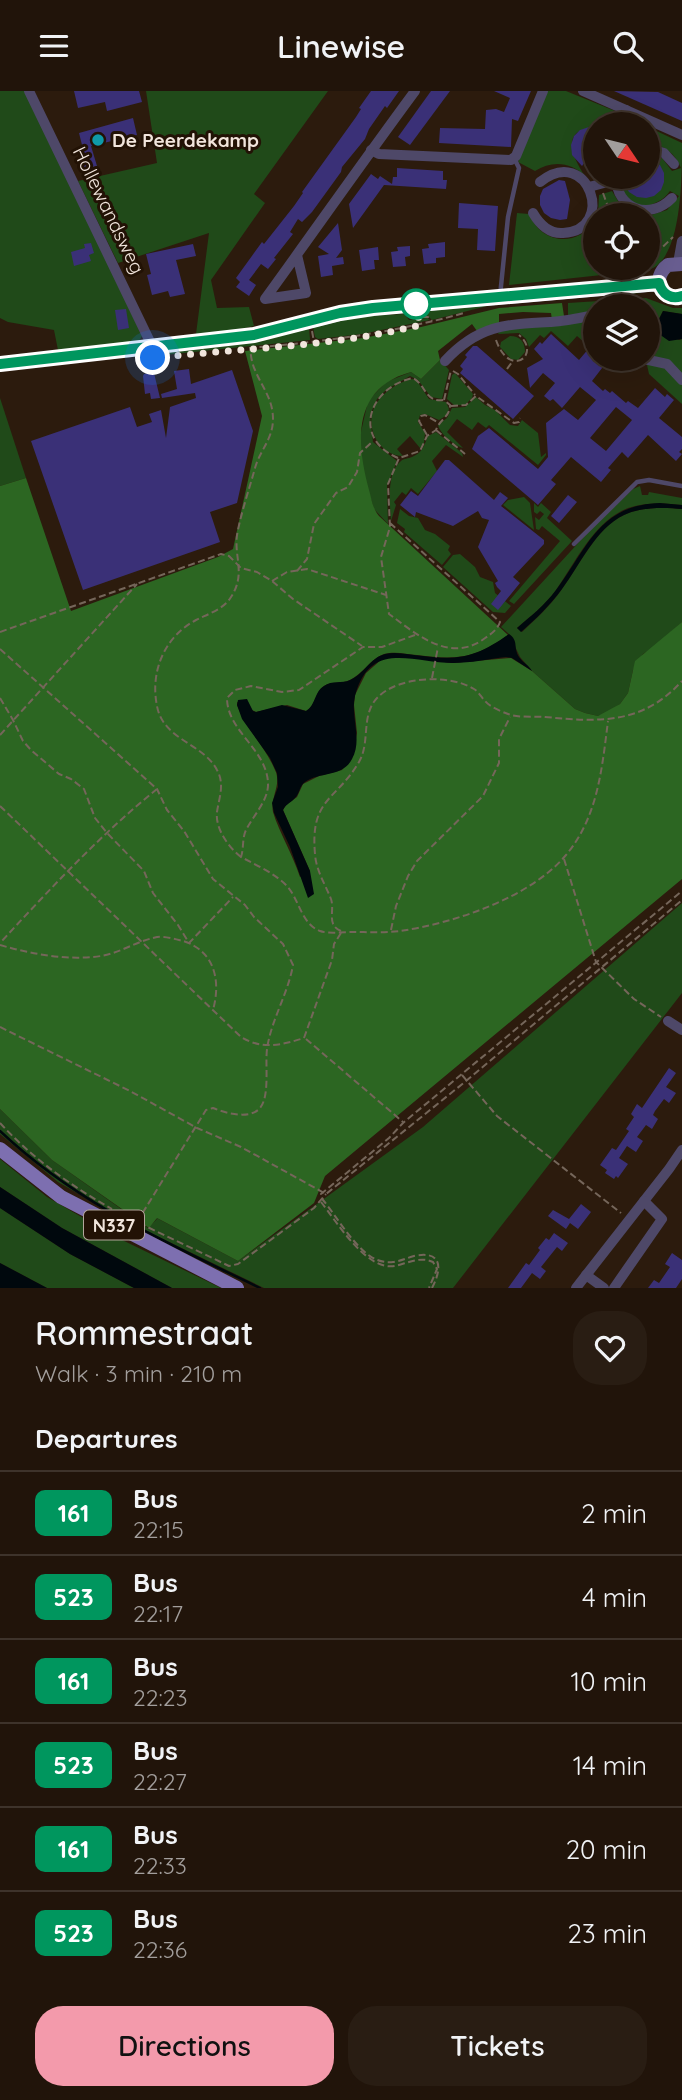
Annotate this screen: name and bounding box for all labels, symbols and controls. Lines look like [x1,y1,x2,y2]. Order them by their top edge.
text: Linewise [277,26,405,66]
icon: menu [35,27,73,65]
icon: search [609,27,647,65]
north arrow [583,112,660,189]
map controls [583,112,660,371]
place label: De Peerdekamp [112,128,259,152]
marker: De Peerdekamp [90,132,106,148]
street label: Hollewandsweg [68,142,150,278]
button: locate [583,203,660,280]
unlabelled marker [401,289,431,319]
button: layers [583,294,660,371]
your location [135,340,170,375]
road number: N337 [84,1211,144,1239]
button: heart [573,1311,647,1385]
text: Rommestraat [35,1312,254,1353]
text: Walk · 3 min · 210 m [35,1359,242,1388]
text: Departures [35,1422,178,1455]
text: Bus [133,1482,178,1515]
text: 2 min [581,1497,647,1530]
text: 161 [58,1498,89,1528]
text: 22:15 [133,1515,184,1544]
text: Bus [133,1566,178,1599]
text: 4 min [582,1581,647,1614]
text: 523 [53,1582,94,1612]
text: 22:17 [133,1599,183,1628]
text: Bus [133,1650,178,1683]
text: 10 min [571,1665,647,1698]
text: 161 [58,1666,89,1696]
text: 22:23 [133,1683,188,1712]
text: Bus [133,1734,178,1767]
text: 14 min [573,1749,647,1782]
text: 523 [53,1750,94,1780]
text: 22:27 [133,1767,187,1796]
text: Bus [133,1818,178,1851]
text: 20 min [566,1833,647,1866]
text: 161 [58,1834,89,1864]
text: 22:33 [133,1851,187,1880]
text: Bus [133,1902,178,1935]
text: 23 min [568,1917,647,1950]
text: 523 [53,1918,94,1948]
text: 22:36 [133,1935,187,1964]
button: Directions [35,2006,334,2086]
button: Tickets [348,2006,647,2086]

